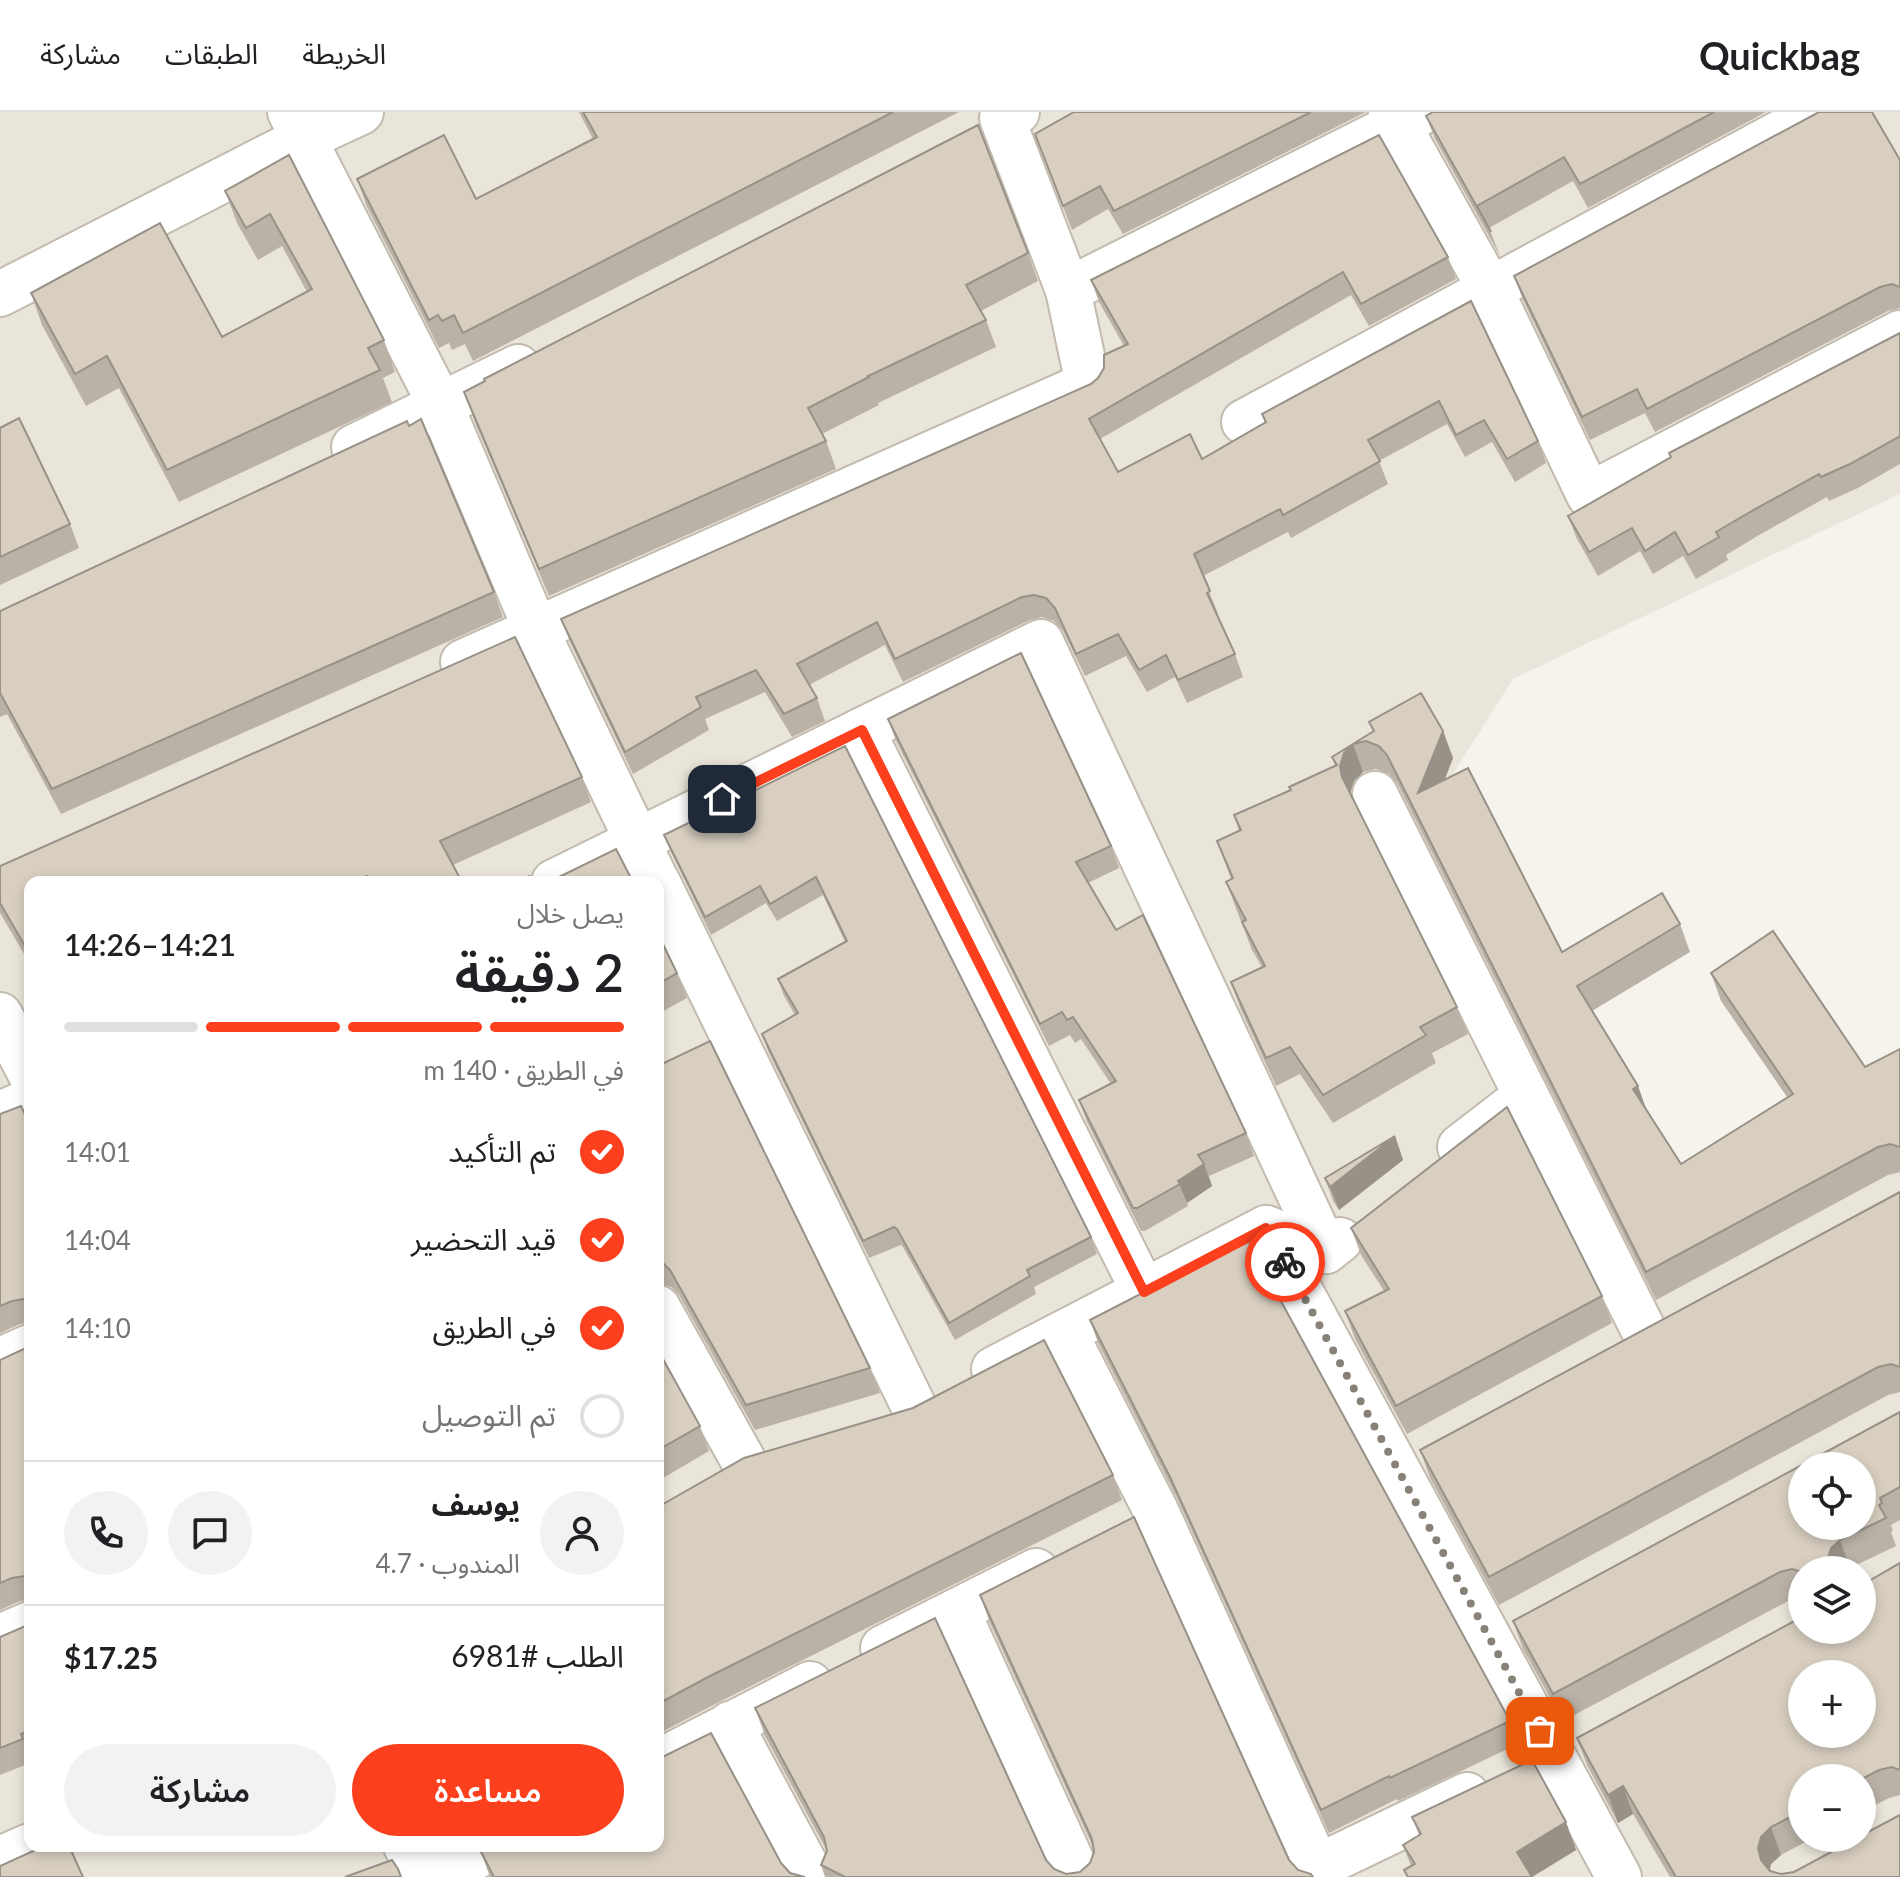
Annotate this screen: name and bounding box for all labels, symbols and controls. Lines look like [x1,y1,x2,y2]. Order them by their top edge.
text: Quickbag [1699,32,1860,78]
text: مشاركة [40,36,121,70]
text: الطبقات [165,36,258,70]
text: الخريطة [302,36,386,70]
pin [688,765,756,833]
icon: home [700,777,744,821]
text: يصل خلال [517,897,624,929]
text: 14:21–14:26 [64,926,236,962]
text: 2 دقيقة [455,941,624,1003]
text: في الطريق · 140 m [424,1054,624,1086]
icon: check [580,1130,624,1174]
text: تم التأكيد [448,1132,556,1168]
text: 14:01 [64,1136,131,1168]
icon: check [580,1218,624,1262]
text: قيد التحضير [411,1220,556,1256]
courier [1245,1222,1325,1302]
text: 14:04 [64,1224,131,1256]
icon: bike [1263,1240,1307,1284]
icon: check [580,1306,624,1350]
text: في الطريق [432,1308,556,1344]
text: 14:10 [64,1312,131,1344]
text: تم التوصيل [422,1396,556,1432]
map controls [1788,1452,1876,1852]
button: locate [1788,1452,1876,1540]
text: يوسف [432,1485,520,1521]
button: phone [64,1491,148,1575]
button: chat [168,1491,252,1575]
button: person [540,1491,624,1575]
text: المندوب · 4.7 [375,1547,520,1579]
button: layers [1788,1556,1876,1644]
text: الطلب #6981 [451,1637,624,1673]
text: $17.25 [64,1639,158,1675]
button: + [1788,1660,1876,1748]
pin [1506,1697,1574,1765]
icon: bag [1518,1709,1562,1753]
button: مشاركة [64,1744,336,1836]
button: مساعدة [352,1744,624,1836]
button: − [1788,1764,1876,1852]

